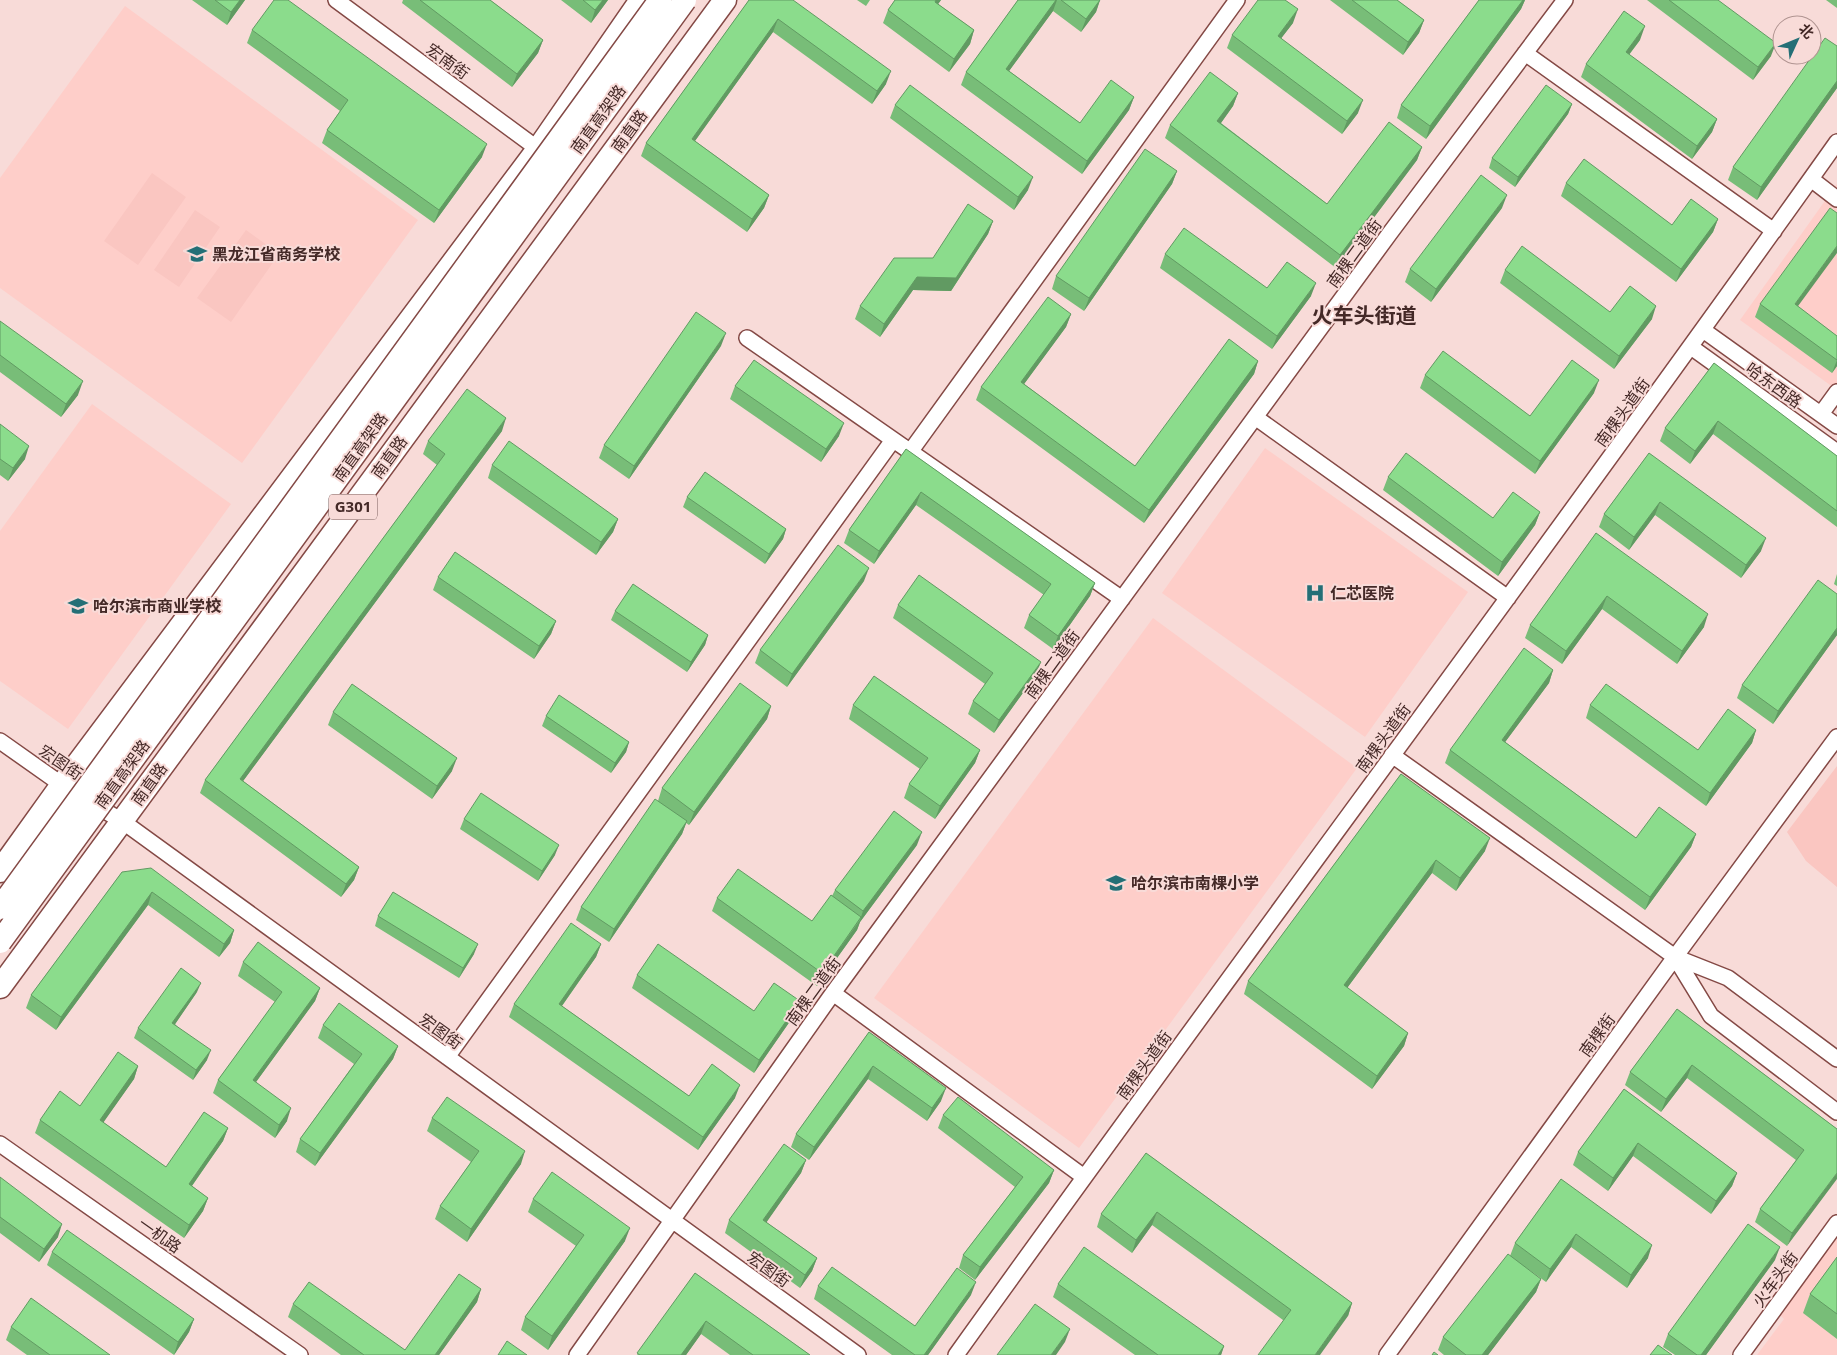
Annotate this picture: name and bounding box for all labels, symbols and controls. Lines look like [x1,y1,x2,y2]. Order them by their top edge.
north arrow [1772,15,1822,65]
text: 北 [1795,19,1818,42]
street label: 宏南街 [422,38,474,84]
street label: 南直高架路 [566,80,630,158]
street label: 南直路 [606,105,652,157]
street label: 南棵二道街 [1322,214,1386,292]
school or university icon: 黑龙江省商务学校 [186,243,208,265]
place label: 黑龙江省商务学校 [212,243,341,265]
district label: 火车头街道 [1312,301,1417,329]
street label: 哈东西路 [1742,357,1806,413]
street label: 南棵头道街 [1590,373,1654,451]
street label: 南直高架路 [328,408,392,486]
street label: 南直路 [366,431,412,483]
road number: G301 [329,494,377,520]
hospital icon: 仁芯医院 [1304,582,1326,604]
place label: 仁芯医院 [1330,582,1394,604]
school or university icon: 哈尔滨市商业学校 [67,595,89,617]
place label: 哈尔滨市商业学校 [93,595,222,617]
street label: 南棵二道街 [1020,625,1084,703]
street label: 南棵头道街 [1351,699,1415,777]
street label: 南直高架路 [90,735,154,813]
street label: 宏图街 [35,739,87,785]
street label: 南直路 [126,758,172,810]
school or university icon: 哈尔滨市南棵小学 [1105,872,1127,894]
place label: 哈尔滨市南棵小学 [1131,872,1259,894]
street label: 南棵二道街 [781,952,845,1030]
street label: 宏图街 [415,1008,467,1054]
street label: 南棵街 [1574,1009,1620,1061]
street label: 南棵头道街 [1112,1026,1176,1104]
street label: 一机路 [134,1212,186,1258]
street label: 宏图街 [743,1246,795,1292]
street label: 火车头街 [1747,1247,1803,1311]

